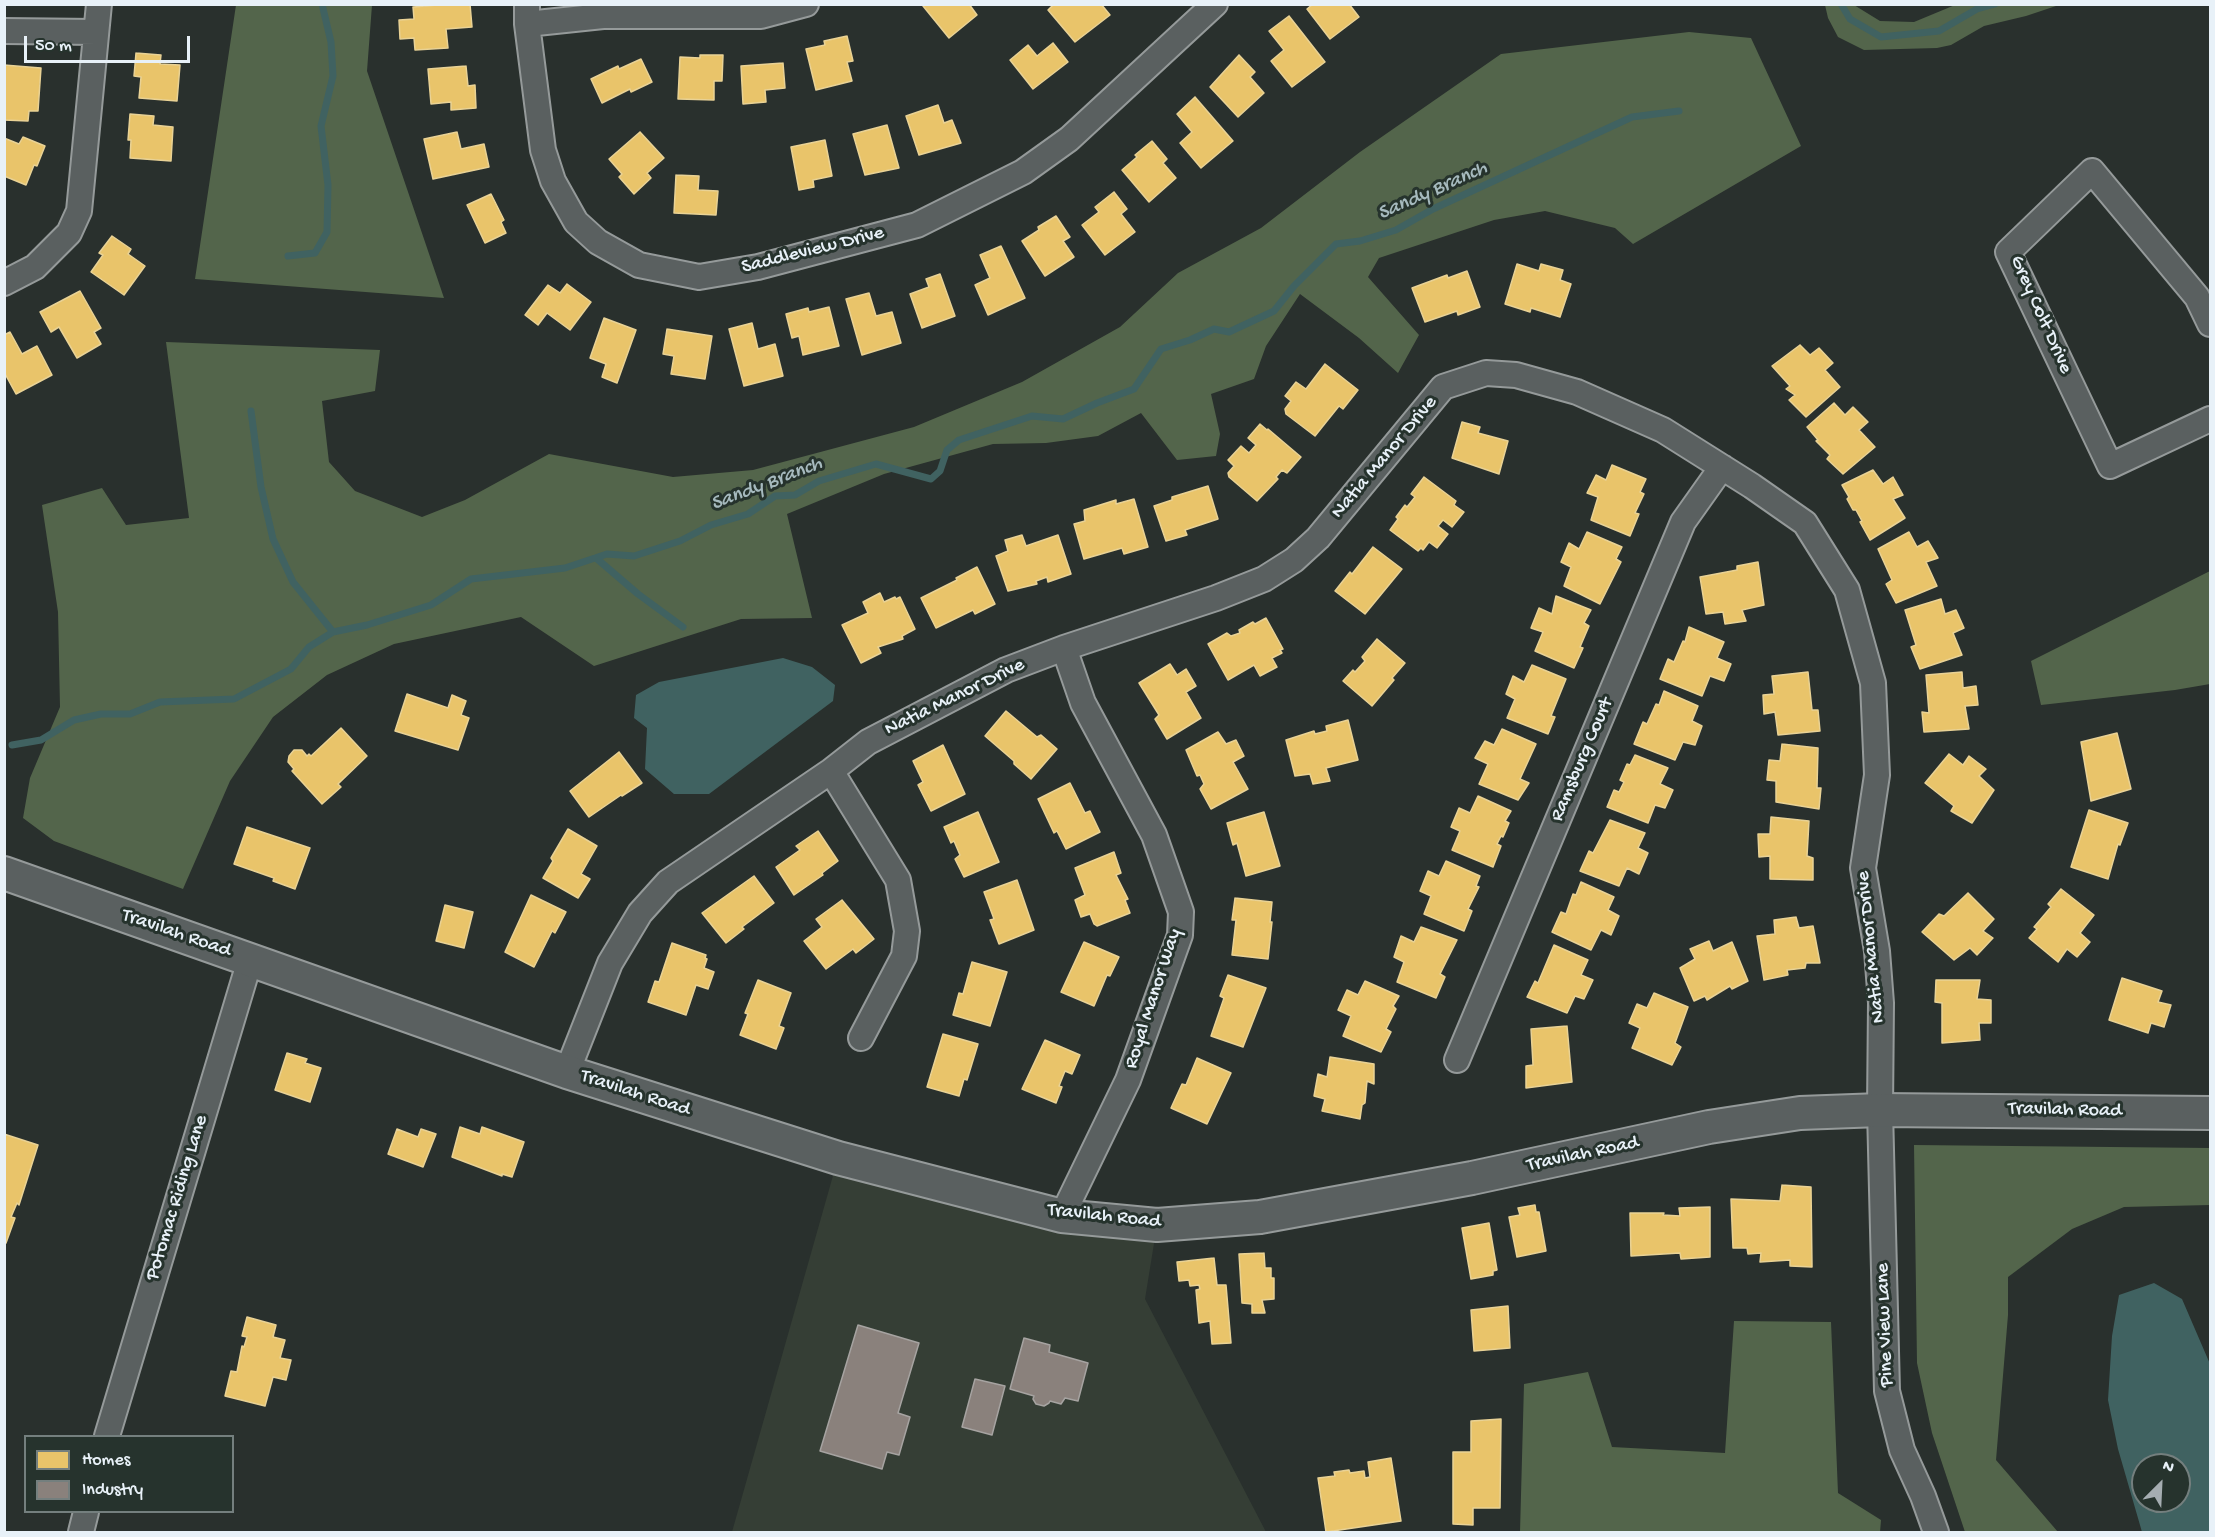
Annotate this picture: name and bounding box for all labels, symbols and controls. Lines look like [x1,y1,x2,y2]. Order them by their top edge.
scale bar [27,24,194,62]
text: 50 m [35,36,72,57]
water label: Sandy Branch [1374,157,1492,227]
street label: Saddleview Drive [739,222,887,280]
street label: Grey Colt Drive [2003,252,2077,378]
street label: Natia Manor Drive [1327,392,1443,524]
water label: Sandy Branch [708,452,826,518]
street label: Natia Manor Drive [881,654,1029,742]
street label: Ramsburg Court [1546,694,1620,826]
street label: Natia Manor Drive [1852,870,1892,1024]
street label: Travilah Road [118,904,234,964]
street label: Royal Manor Way [1120,926,1188,1072]
street label: Travilah Road [577,1065,693,1123]
street label: Travilah Road [2008,1098,2122,1124]
street label: Potomac Riding Lane [141,1112,215,1284]
street label: Travilah Road [1525,1131,1641,1179]
street label: Travilah Road [1046,1199,1162,1235]
street label: Pine View Lane [1872,1263,1900,1387]
legend [24,1435,234,1513]
text: Homes [82,1450,130,1471]
north arrow [2131,1453,2191,1513]
text: N [2159,1457,2176,1479]
text: Industry [82,1480,143,1501]

